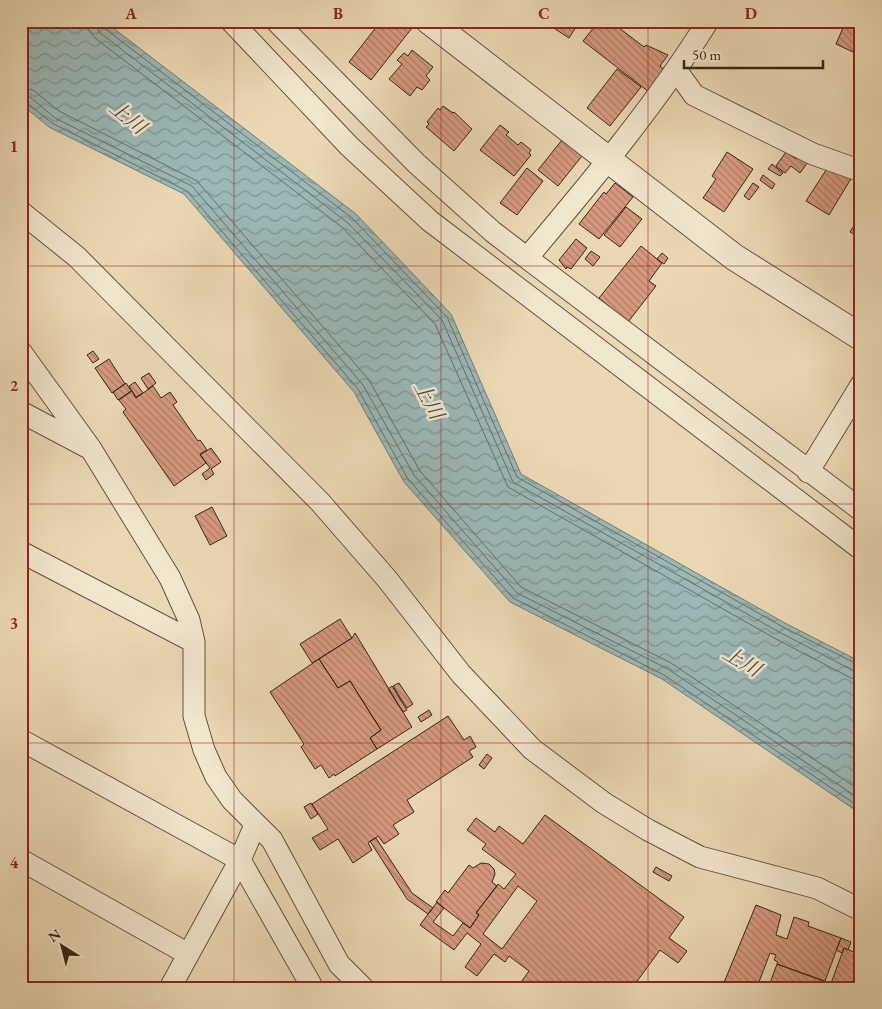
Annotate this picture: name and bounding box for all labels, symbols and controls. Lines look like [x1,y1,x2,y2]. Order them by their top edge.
text: A [124,3,137,24]
text: B [333,3,343,24]
text: C [538,3,550,24]
text: D [745,3,757,24]
scale bar [684,38,823,70]
text: 50 m [692,45,721,64]
water label: 上川 [104,94,153,141]
text: 1 [10,136,18,157]
text: 2 [10,375,19,396]
water label: 上川 [408,376,451,426]
text: 3 [10,613,18,634]
water label: 上川 [718,640,768,683]
text: 4 [10,852,19,873]
north arrow [38,922,88,972]
text: N [44,924,65,946]

